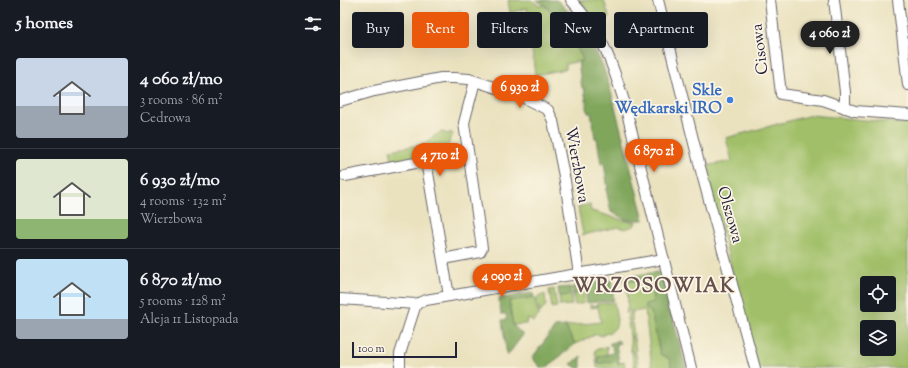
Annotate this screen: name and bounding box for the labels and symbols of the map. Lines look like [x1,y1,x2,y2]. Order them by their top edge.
pin: 4 060 zł [789,21,871,55]
street label: Cisowa [746,22,776,76]
pin: 6 930 zł [479,75,561,109]
place label: Skle Wędkarski IRO [614,80,723,121]
marker: Skle Wędkarski IRO [725,95,735,105]
street label: Wierzbowa [558,125,594,206]
pin: 6 870 zł [613,139,695,173]
pin: 4 710 zł [399,143,481,177]
street label: Olszowa [710,184,748,247]
pin: 4 090 zł [461,264,543,298]
district label: WRZOSOWIAK [573,273,735,302]
scale bar [352,340,457,359]

